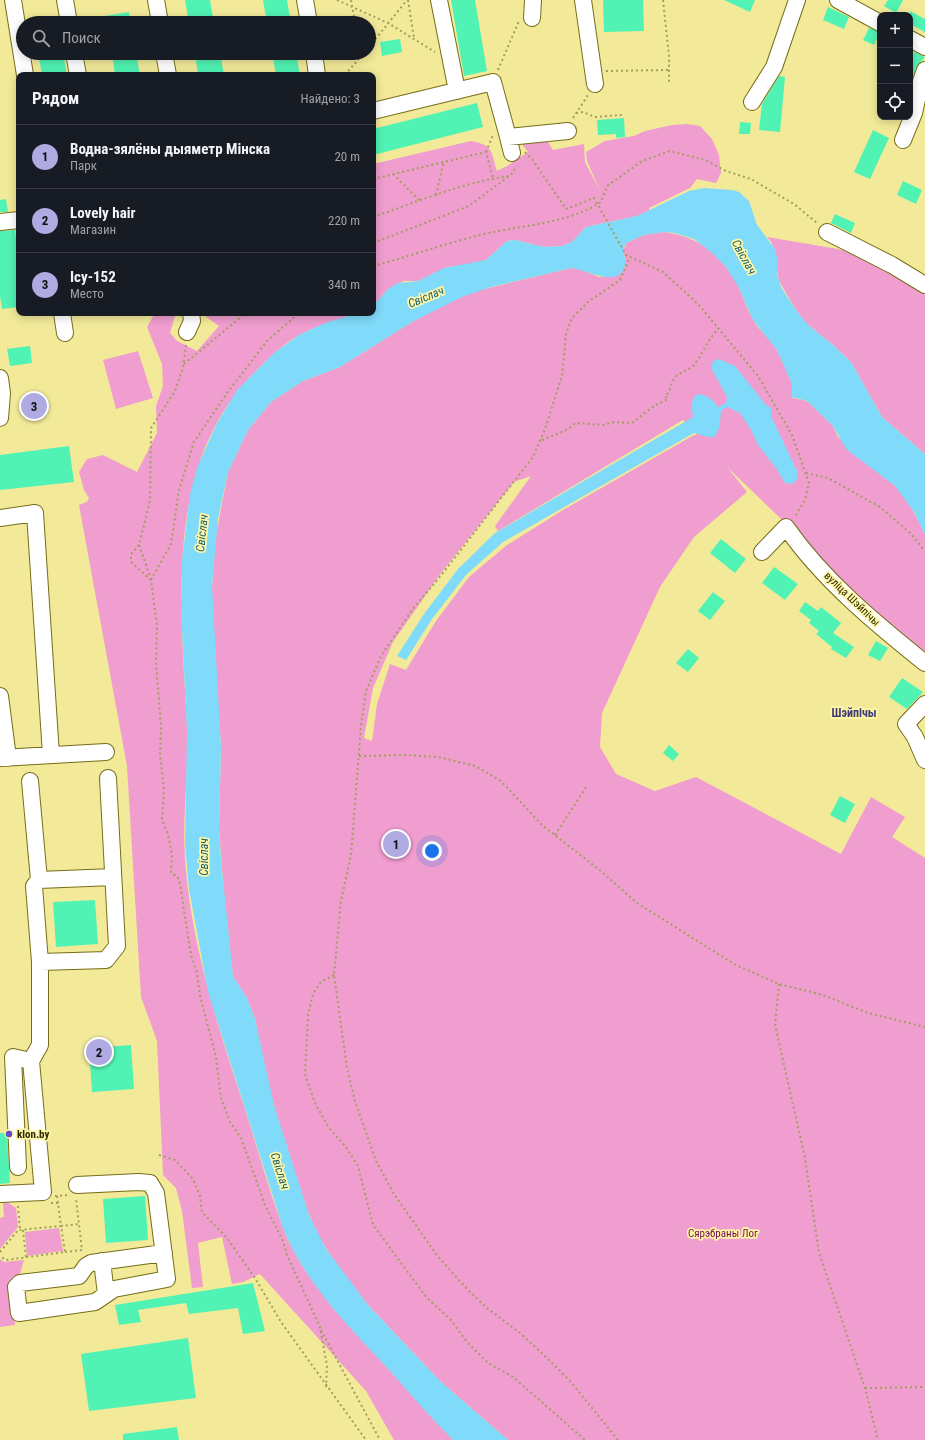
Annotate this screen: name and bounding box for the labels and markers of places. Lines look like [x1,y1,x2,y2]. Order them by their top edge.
pin: 3 [21,391,47,421]
pin: 1 [383,829,409,859]
pin: 2 [86,1037,112,1067]
place label: klon.by [17,1128,50,1141]
marker: klon.by [4,1129,14,1139]

